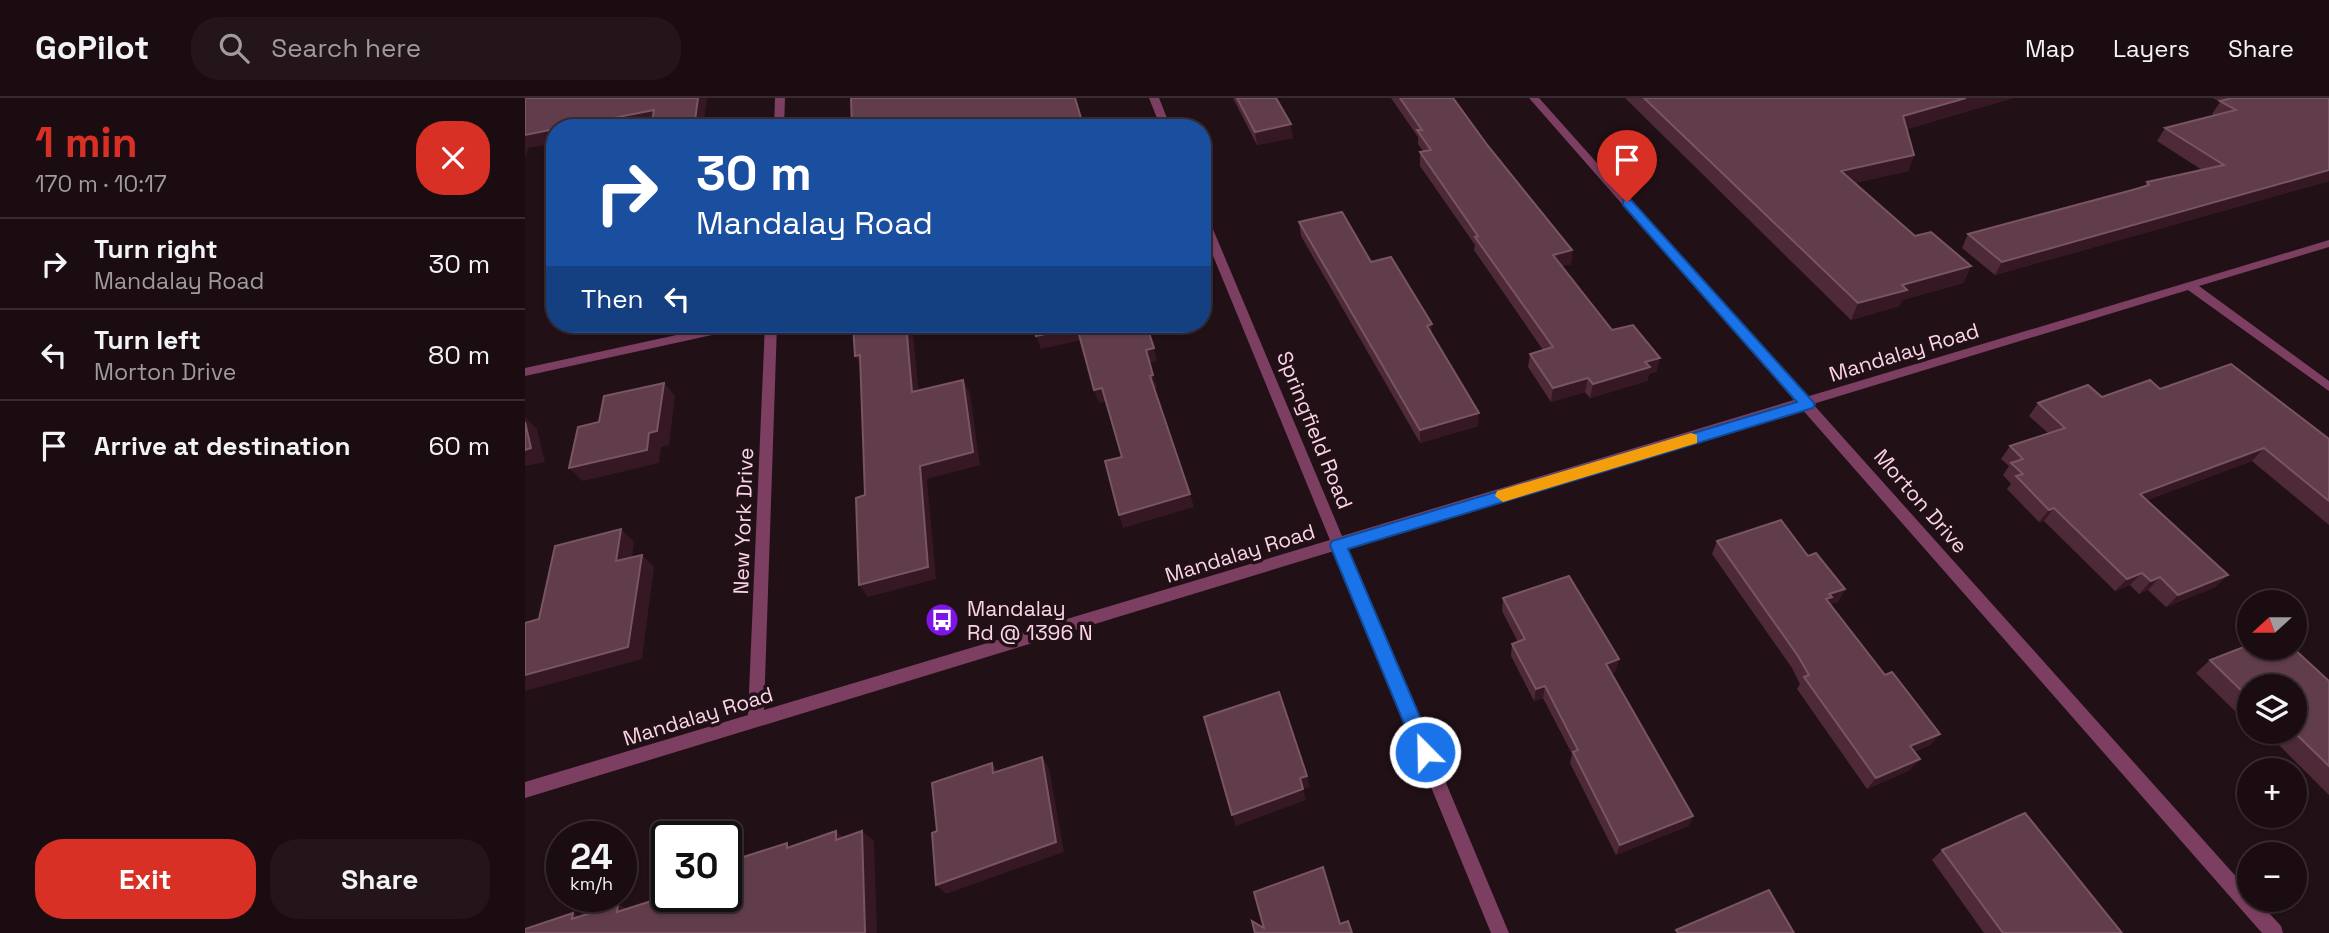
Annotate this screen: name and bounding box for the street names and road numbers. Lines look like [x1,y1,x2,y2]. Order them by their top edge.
street label: Mandalay Road [1826,316,1982,388]
street label: Springfield Road [1271,347,1359,513]
street label: Morton Drive [1868,443,1974,559]
street label: New York Drive [727,447,759,595]
street label: Mandalay Road [1162,517,1318,589]
street label: Mandalay Road [620,680,776,752]

